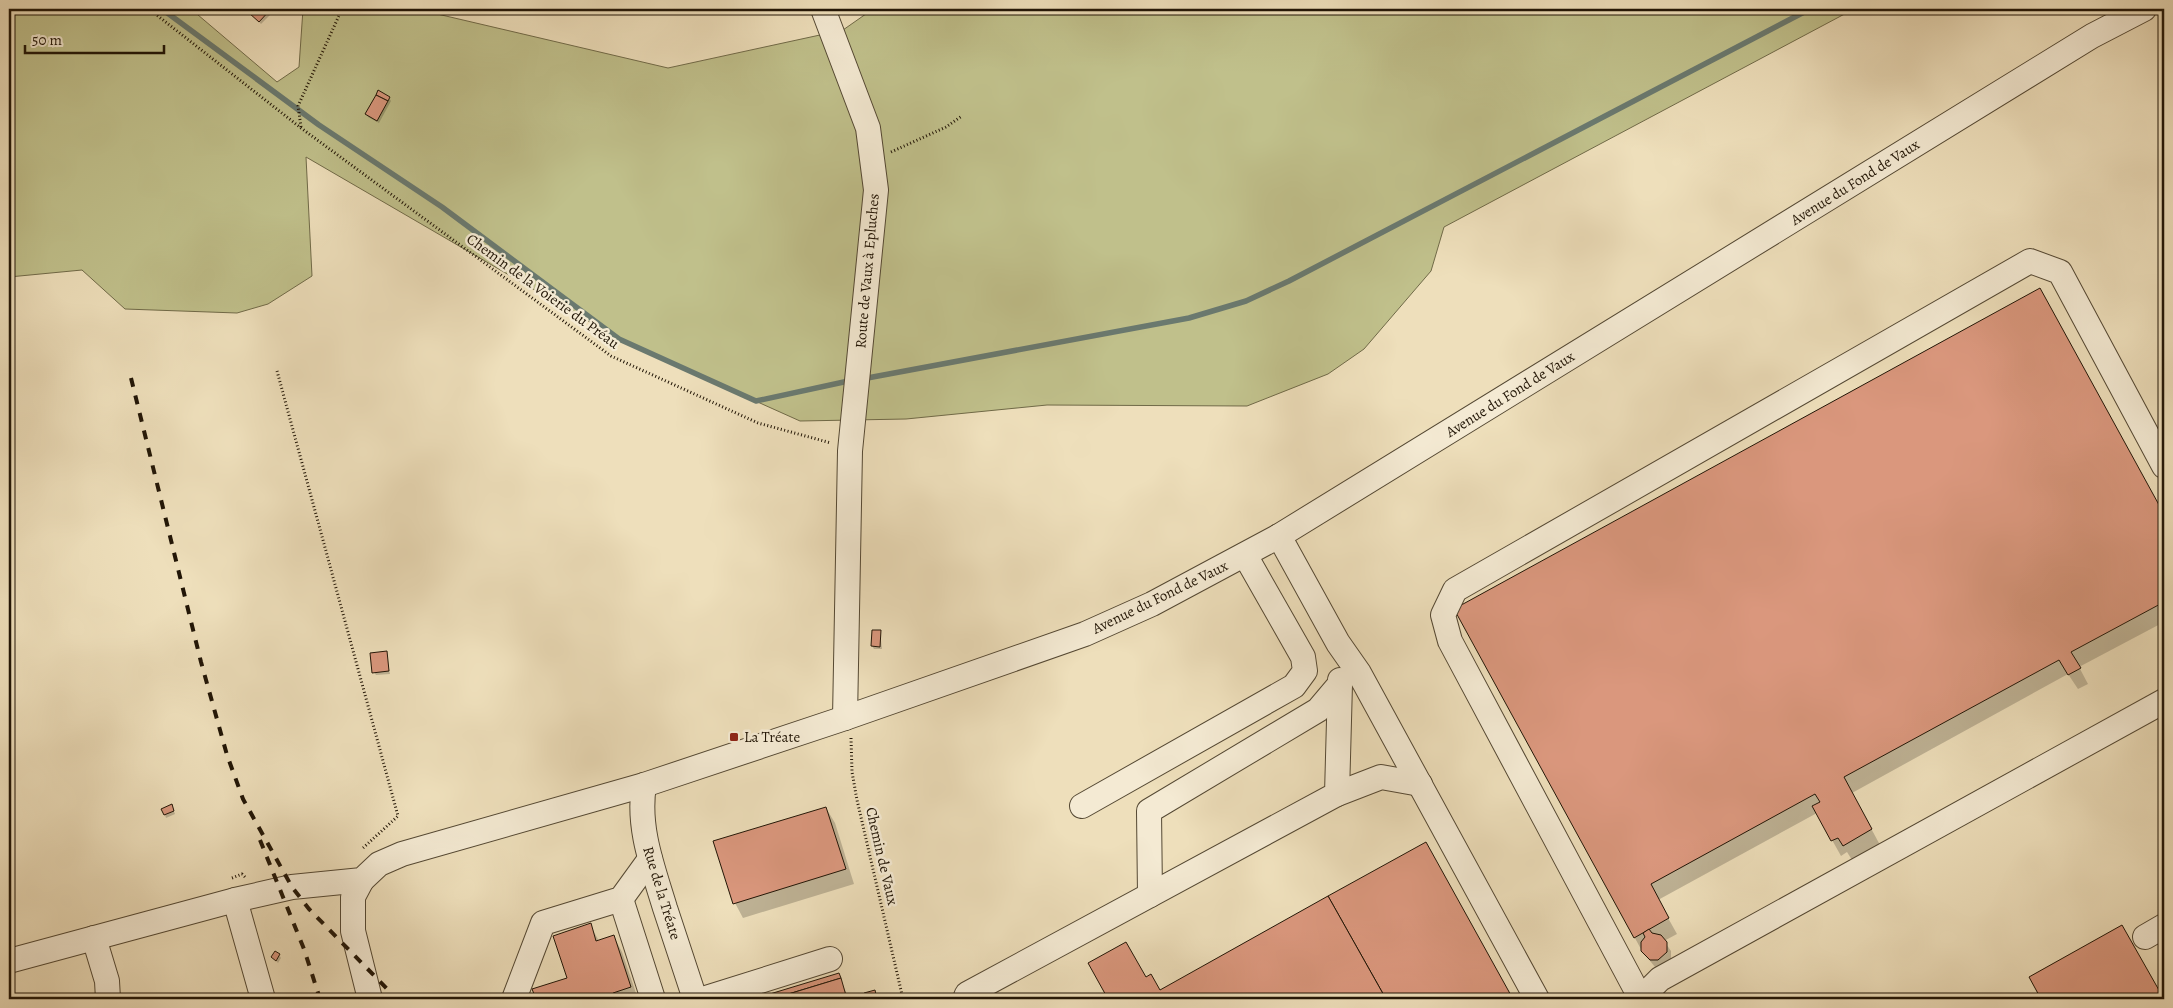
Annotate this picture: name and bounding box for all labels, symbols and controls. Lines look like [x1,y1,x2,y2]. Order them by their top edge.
scale bar [25,22,164,54]
text: 50 m [32,30,62,50]
street label: Avenue du Fond de Vaux [1786,134,1923,230]
street label: Route de Vaux à Epluches [850,193,884,349]
street label: Chemin de la Voierie du Préau [463,229,624,354]
street label: Avenue du Fond de Vaux [1441,346,1578,442]
street label: Avenue du Fond de Vaux [1088,555,1231,639]
place label: La Tréate [744,727,801,747]
marker: La Tréate [728,731,740,743]
street label: Chemin de Vaux [861,805,903,907]
street label: Rue de la Tréate [638,844,686,942]

